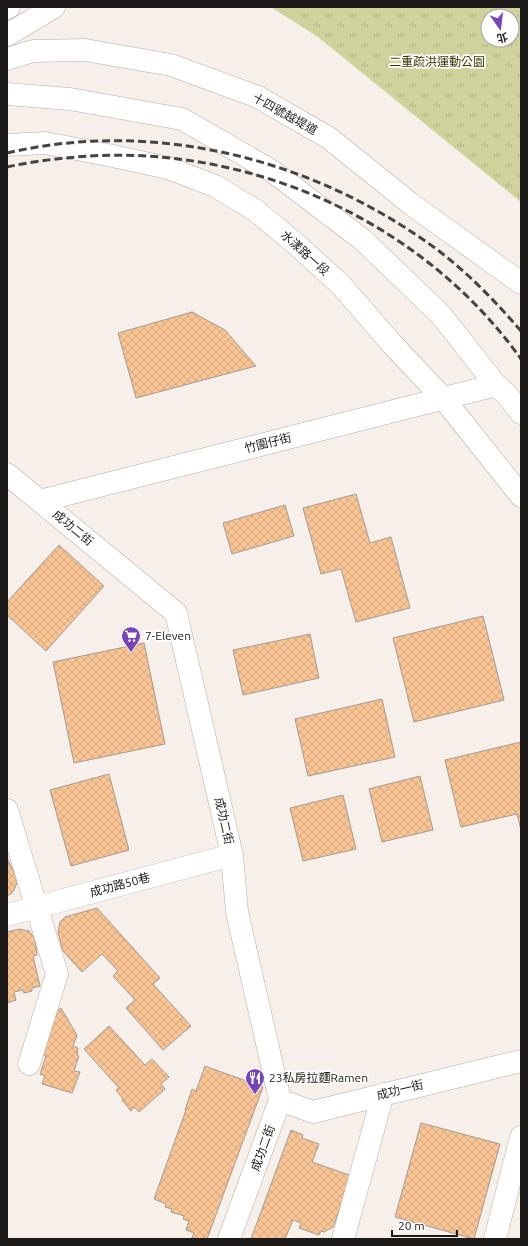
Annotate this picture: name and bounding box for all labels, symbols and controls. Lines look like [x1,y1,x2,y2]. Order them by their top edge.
north arrow [480,8,520,48]
text: 北 [496,31,509,45]
park label: 二重疏洪運動公園 [389,55,485,68]
street label: 十四號越堤道 [251,90,320,137]
street label: 水漾路一段 [279,228,332,278]
street label: 竹圍仔街 [243,430,293,455]
street label: 成功二街 [51,507,96,548]
supermarket icon: 7-Eleven [120,625,142,653]
place label: 7-Eleven [145,629,191,642]
street label: 成功二街 [213,796,236,846]
street label: 成功路50巷 [88,870,151,899]
restaurant icon: 23私房拉麵Ramen [244,1067,266,1095]
place label: 23私房拉麵Ramen [269,1071,368,1084]
street label: 成功一街 [375,1077,425,1102]
street label: 成功二街 [248,1123,277,1173]
scale bar [392,1212,457,1238]
text: 20 m [398,1219,425,1232]

